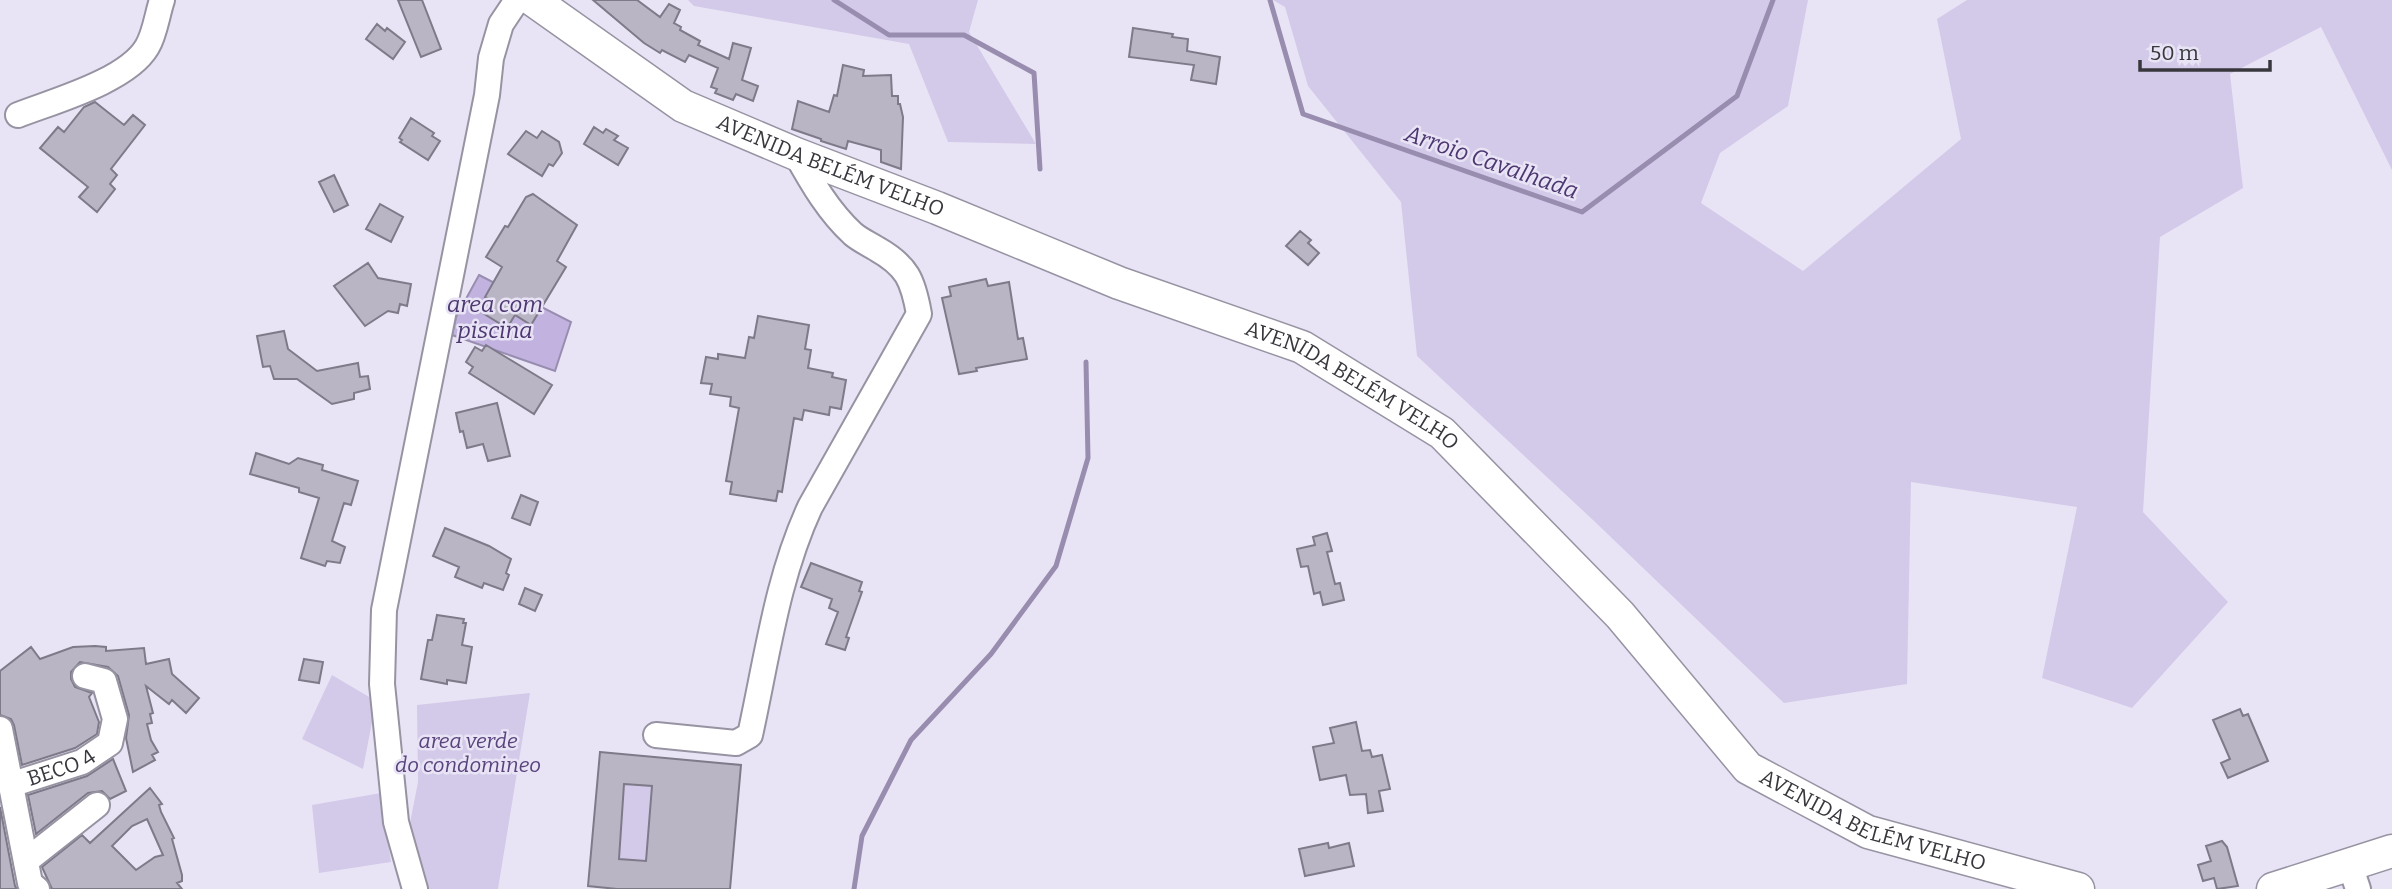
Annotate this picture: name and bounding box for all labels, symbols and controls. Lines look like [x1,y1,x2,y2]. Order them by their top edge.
scale bar [2140,28,2270,72]
text: 50 m [2150,40,2199,66]
street label: AVENIDA BELÉM VELHO [713,109,948,223]
water label: Arroio Cavalhada [1401,119,1582,205]
water label: area com piscina [447,290,543,344]
street label: AVENIDA BELÉM VELHO [1242,315,1464,455]
park label: area verde do condomineo [395,728,541,778]
street label: BECO 4 [24,744,101,792]
street label: AVENIDA BELÉM VELHO [1755,764,1989,876]

